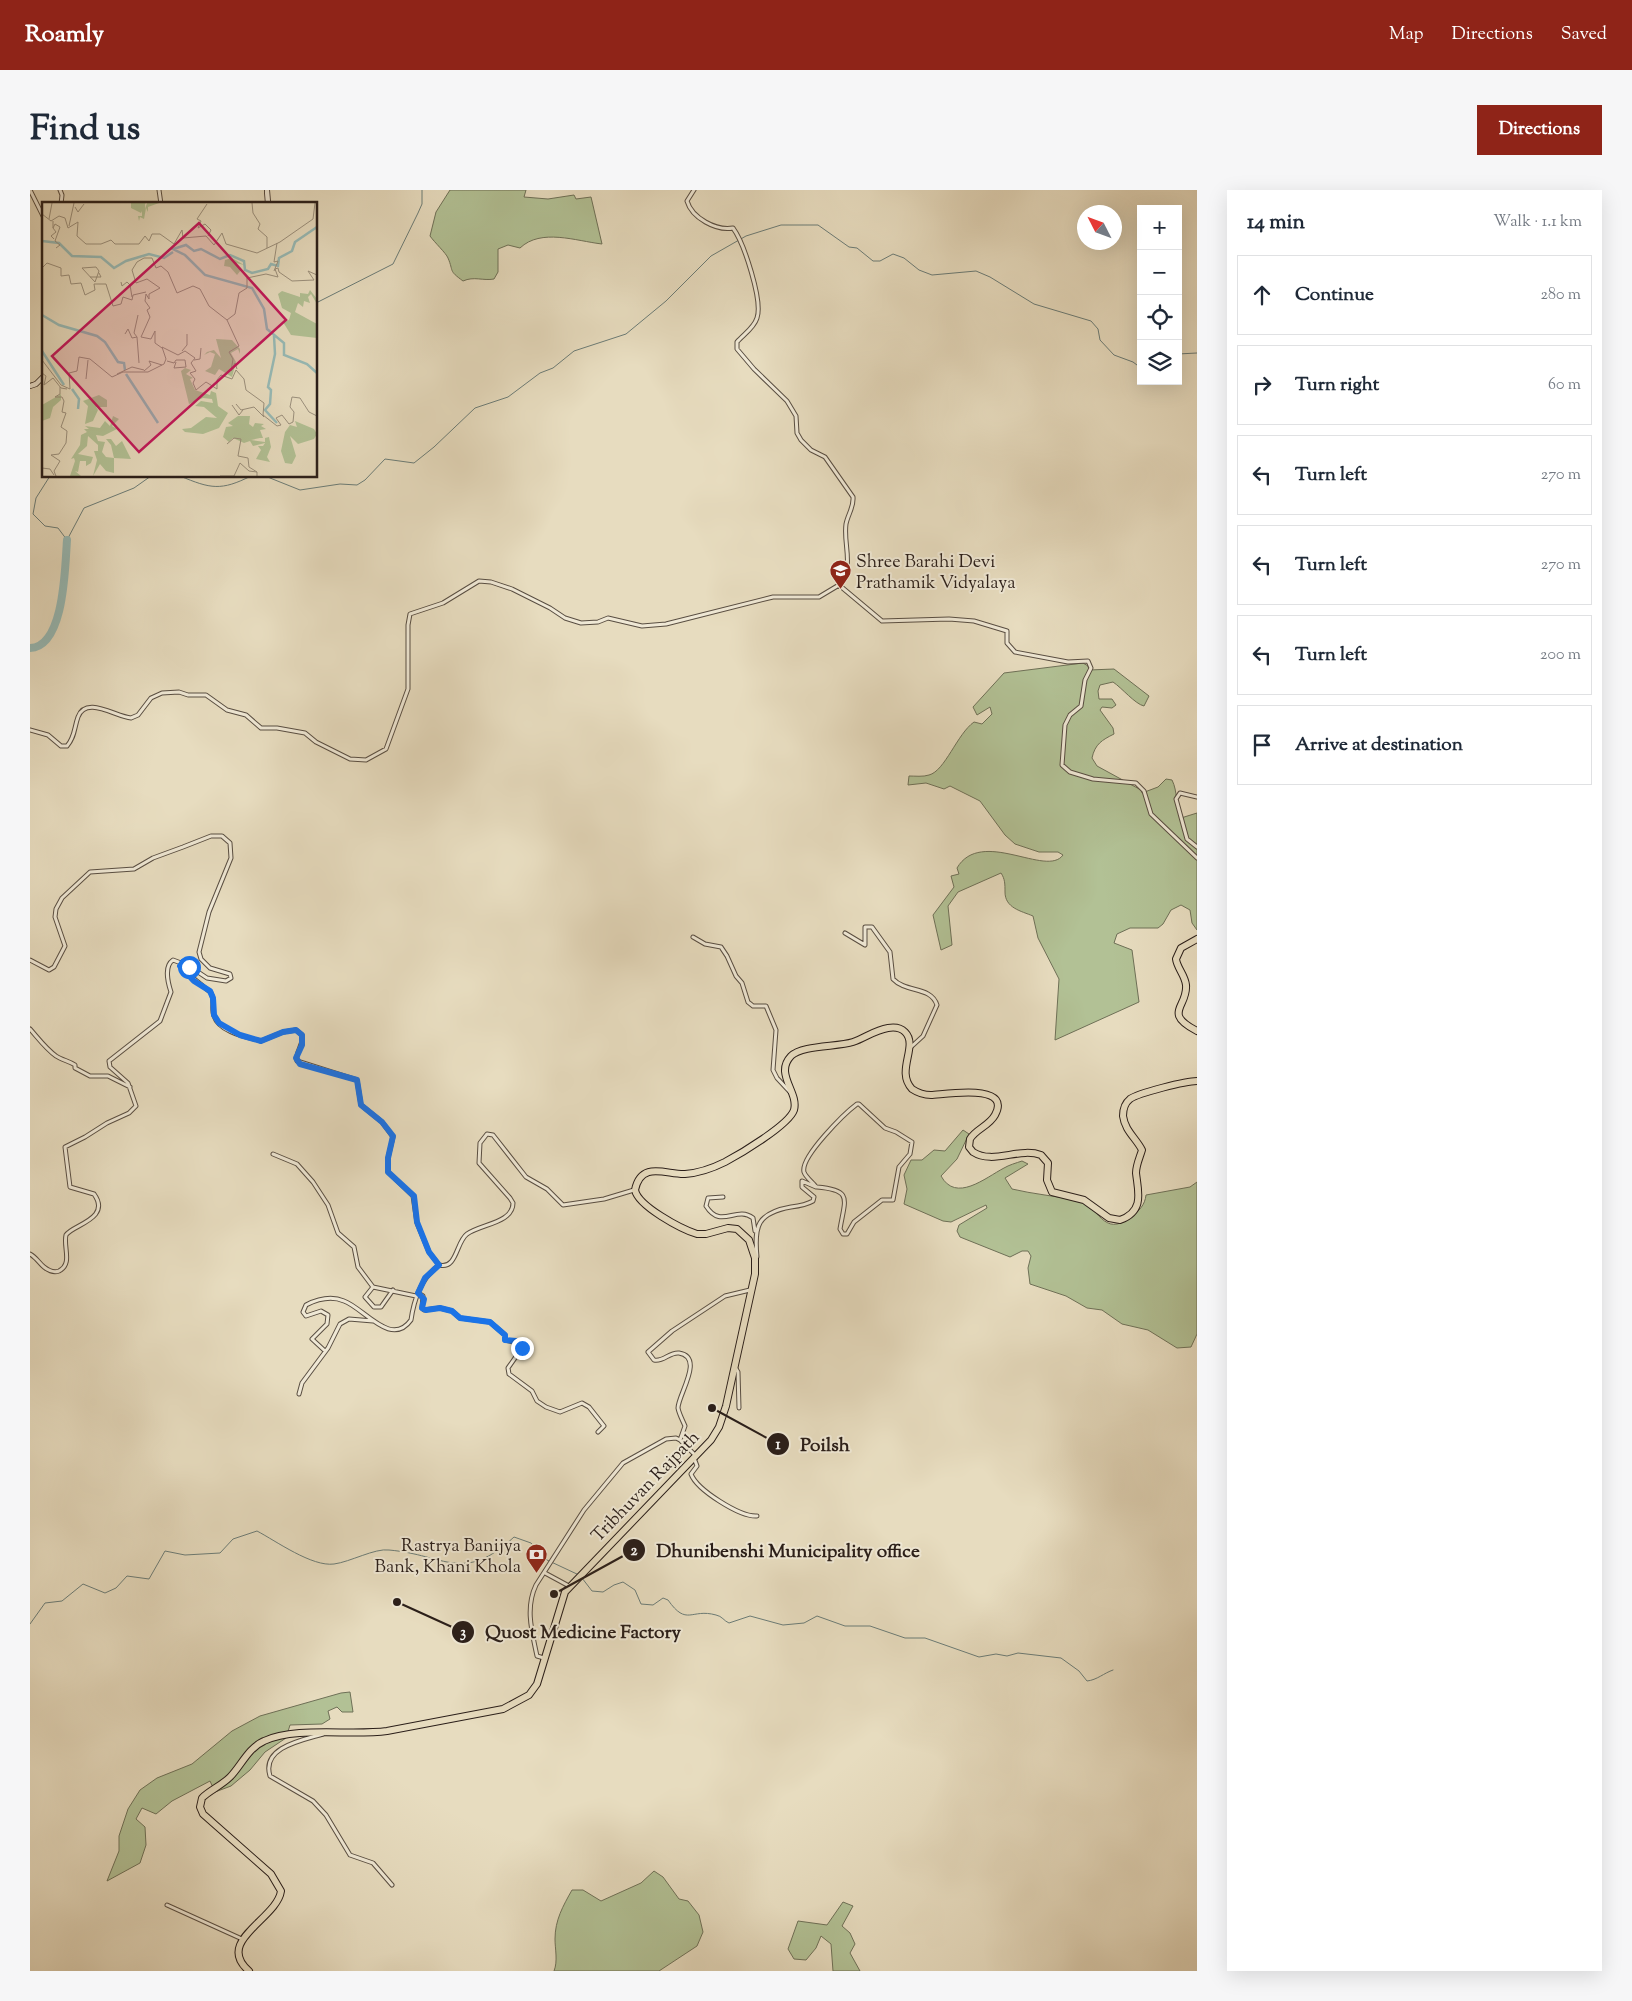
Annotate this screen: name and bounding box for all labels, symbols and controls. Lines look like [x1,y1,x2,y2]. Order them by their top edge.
text: Roamly [25,18,104,52]
text: Map [1389,22,1424,48]
text: Directions [1452,22,1533,48]
text: Saved [1561,22,1607,48]
text: Find us [30,105,140,156]
button: Directions [1477,105,1602,155]
inset map [42,202,318,478]
north arrow [1077,205,1122,250]
map controls [1137,205,1182,385]
button: + [1137,205,1182,250]
text: 14 min [1247,208,1305,238]
text: Walk · 1.1 km [1493,211,1582,234]
button: − [1137,250,1182,295]
icon: ahead [1248,281,1276,309]
text: Continue [1295,282,1374,309]
text: 280 m [1540,284,1581,307]
button: locate [1137,295,1182,340]
button: layers [1137,340,1182,385]
icon: right [1248,371,1276,399]
text: Turn right [1295,372,1379,399]
text: 60 m [1548,374,1581,397]
icon: left [1248,461,1276,489]
text: Turn left [1295,462,1367,489]
text: 270 m [1541,464,1581,487]
place label: Shree Barahi Devi Prathamik Vidyalaya [856,550,1016,597]
icon: left [1248,551,1276,579]
text: Turn left [1295,552,1367,579]
text: 270 m [1541,554,1581,577]
school or university icon: Shree Barahi Devi Prathamik Vidyalaya [828,559,852,590]
icon: left [1248,641,1276,669]
text: Turn left [1295,642,1367,669]
text: 200 m [1540,644,1581,667]
icon: arrive [1248,731,1276,759]
text: Arrive at destination [1295,732,1463,759]
route start [178,956,201,979]
route end [511,1337,534,1360]
street label: Tribhuvan Rajpath [586,1425,707,1549]
callout: Poilsh [765,1427,860,1461]
text: Poilsh [800,1433,851,1460]
text: 1 [775,1435,781,1456]
callout: Dhunibenshi Municipality office [622,1533,930,1567]
place label: Rastrya Banijya Bank, Khani Khola [375,1534,521,1581]
text: Dhunibenshi Municipality office [656,1539,920,1566]
text: 2 [630,1541,638,1562]
bank icon: Rastrya Banijya Bank, Khani Khola [525,1543,549,1574]
callout: Quost Medicine Factory [450,1615,691,1649]
text: Quost Medicine Factory [485,1620,682,1647]
text: 3 [460,1623,466,1644]

